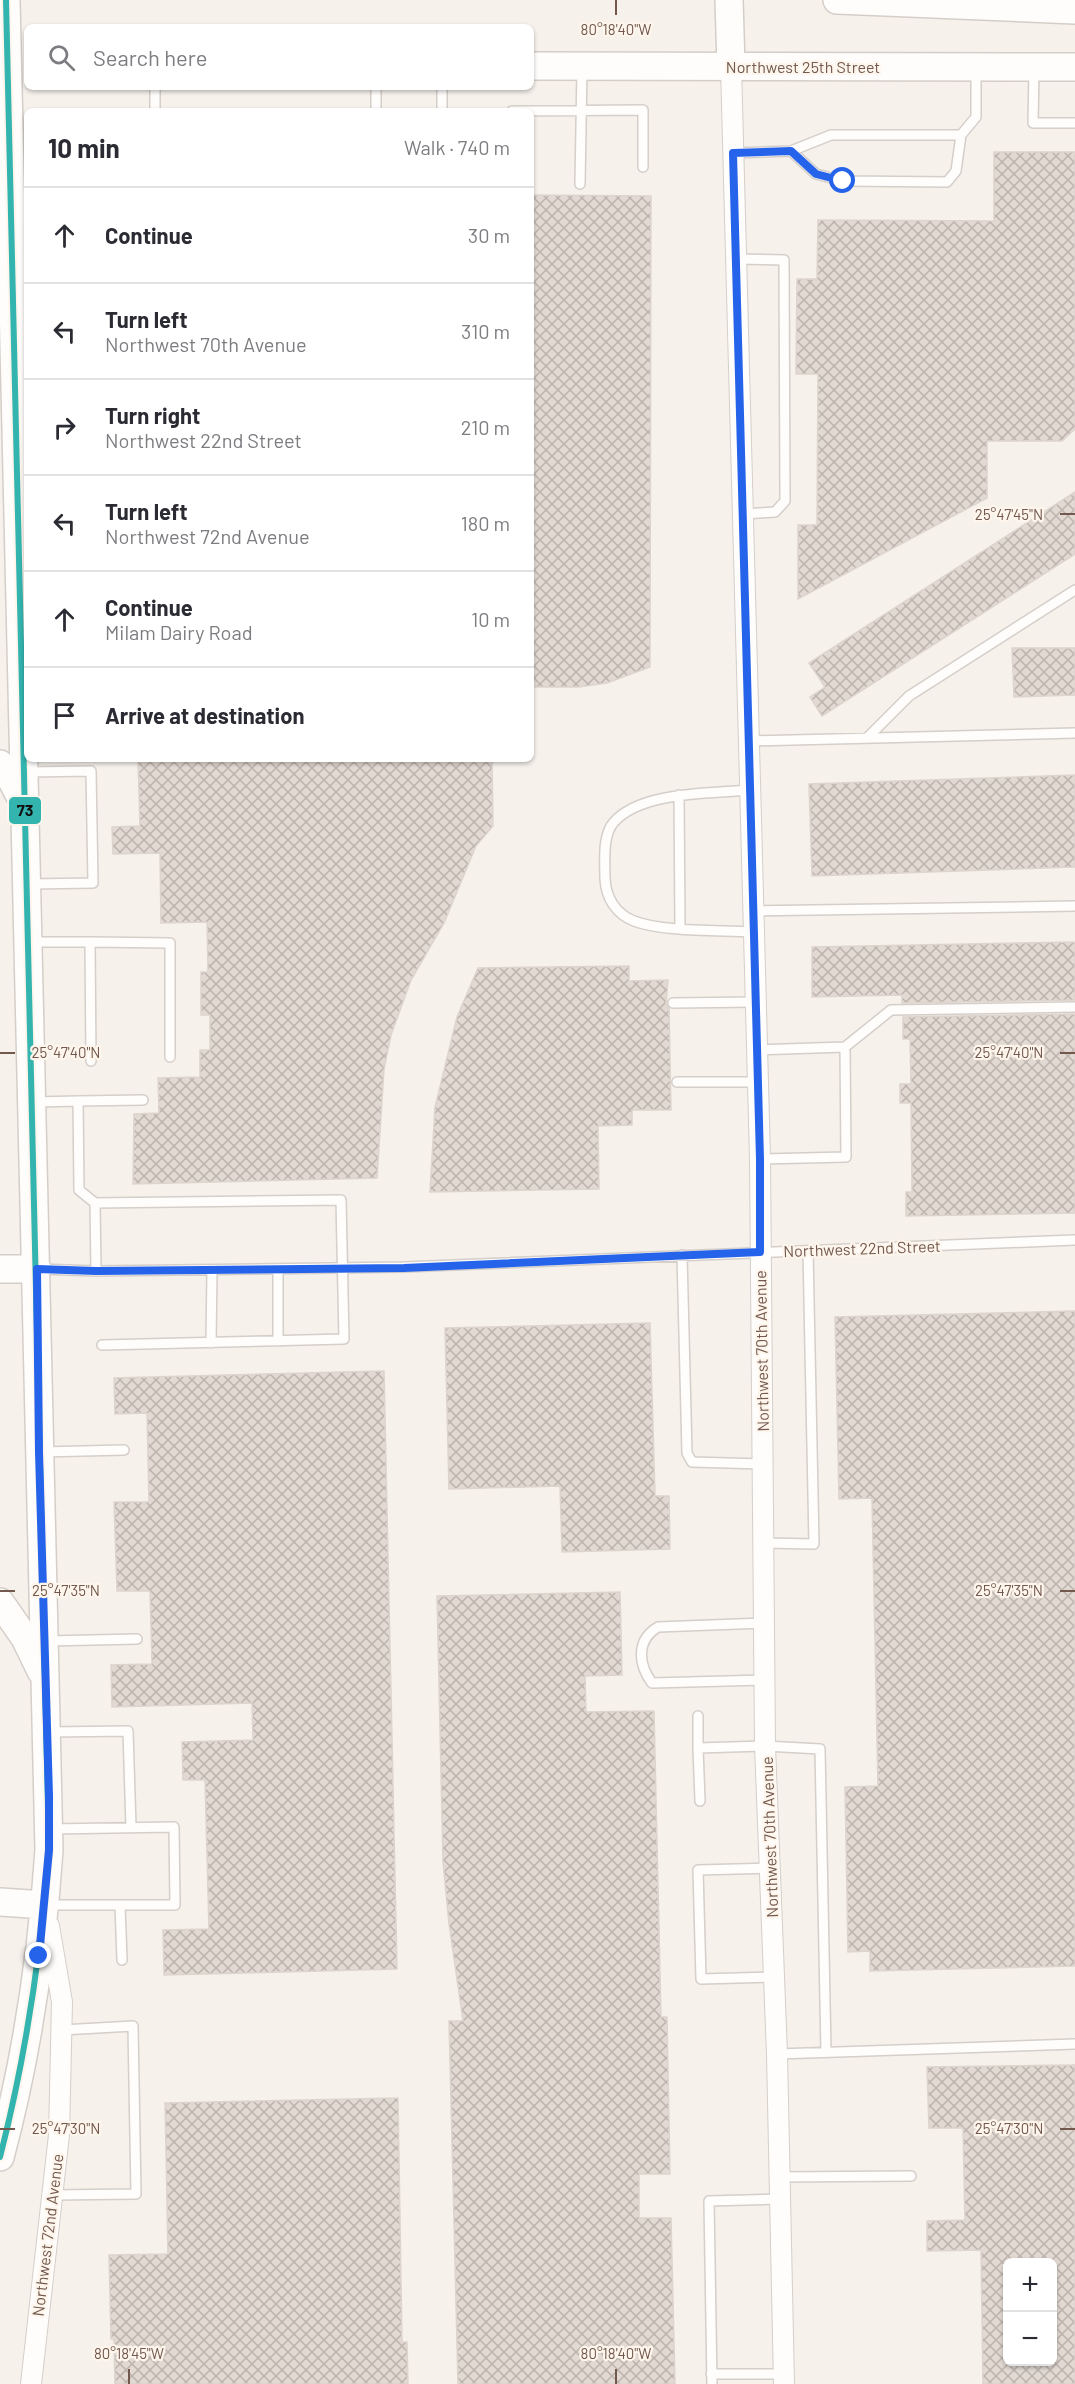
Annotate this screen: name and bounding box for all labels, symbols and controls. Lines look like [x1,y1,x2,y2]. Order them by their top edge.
text: 80°18'40"W [581,20,651,38]
search box [24,24,534,90]
icon: search [45,41,78,74]
text: Search here [93,44,207,70]
street label: Northwest 25th Street [726,57,880,76]
text: 10 min [48,132,120,163]
text: Walk · 740 m [404,135,510,159]
route start [829,167,855,193]
icon: ahead [48,219,81,252]
text: Continue [105,222,193,248]
text: 30 m [468,223,510,247]
text: Turn left [105,306,188,332]
icon: left [48,315,81,348]
text: 310 m [461,319,510,343]
text: Northwest 70th Avenue [105,332,307,356]
text: Turn right [105,402,200,428]
icon: right [48,411,81,444]
text: 210 m [461,415,510,439]
text: Northwest 22nd Street [105,428,302,452]
text: Turn left [105,498,188,524]
text: 25°47'45"N [975,505,1043,523]
icon: left [48,507,81,540]
text: 180 m [461,511,510,535]
text: Northwest 72nd Avenue [105,524,310,548]
text: Continue [105,594,193,620]
icon: ahead [48,603,81,636]
text: 10 m [471,607,510,631]
text: Milam Dairy Road [105,620,253,644]
icon: arrive [48,699,81,732]
text: Arrive at destination [105,702,304,728]
line badge: 73 [8,796,42,825]
text: 73 [17,800,33,819]
text: 25°47'40"N [31,1043,101,1061]
text: 25°47'40"N [974,1043,1044,1061]
street label: Northwest 22nd Street [783,1236,941,1260]
street label: Northwest 70th Avenue [750,1270,772,1432]
text: 25°47'35"N [32,1581,100,1599]
text: 25°47'35"N [975,1581,1043,1599]
street label: Northwest 70th Avenue [757,1756,781,1918]
route end [25,1942,51,1968]
text: 25°47'30"N [32,2119,100,2137]
text: 25°47'30"N [975,2119,1043,2137]
street label: Northwest 72nd Avenue [28,2153,66,2317]
map controls [1003,2258,1057,2366]
button: + [1003,2258,1057,2312]
button: − [1003,2312,1057,2366]
text: 80°18'45"W [94,2344,164,2362]
text: 80°18'40"W [581,2344,651,2362]

